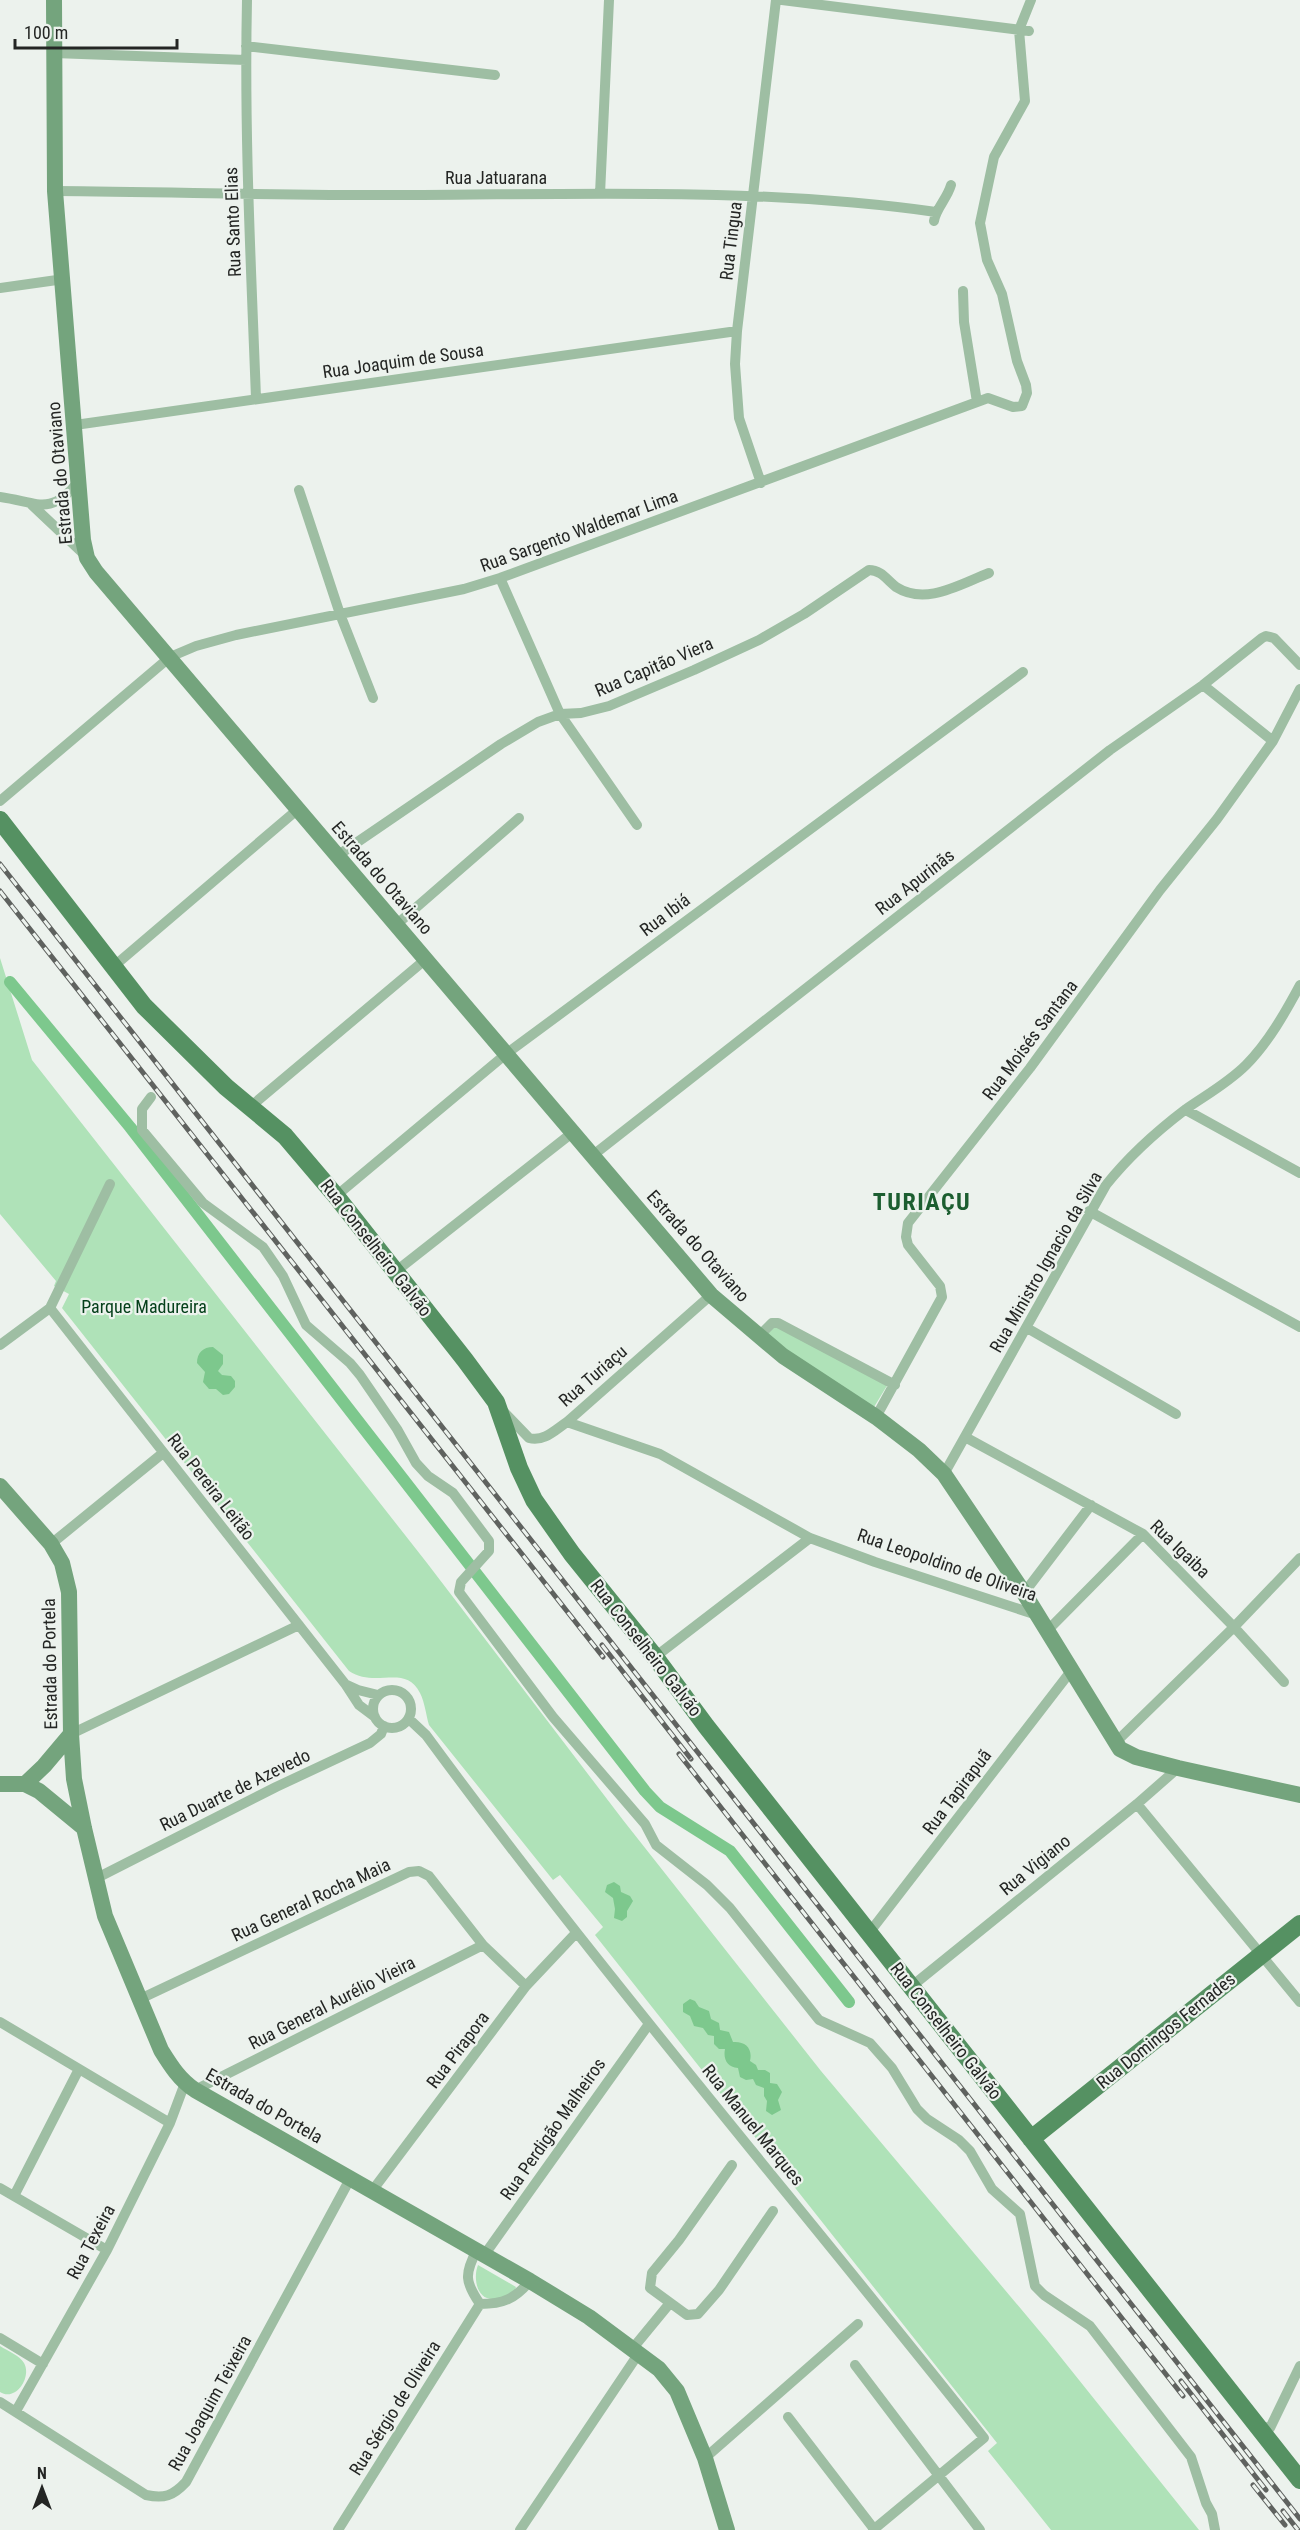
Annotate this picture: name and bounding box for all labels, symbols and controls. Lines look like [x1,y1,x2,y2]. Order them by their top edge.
scale bar [15,12,177,50]
text: 100 m [24,22,68,43]
street label: Rua Santo Elias [220,167,245,277]
street label: Rua Jatuarana [445,167,547,188]
street label: Rua Tingua [715,200,746,281]
street label: Rua Joaquim de Sousa [321,339,485,382]
street label: Estrada do Otaviano [43,401,76,545]
street label: Rua Sargento Waldemar Lima [477,485,681,576]
street label: Rua Capitão Viera [592,632,716,701]
street label: Estrada do Otaviano [328,817,437,938]
street label: Rua Apurinãs [871,844,958,919]
street label: Rua Ibiá [636,889,694,940]
street label: Rua Moisés Santana [978,976,1082,1104]
street label: Rua Ministro Ignacio da Silva [985,1168,1106,1356]
street label: Rua Conselheiro Galvão [316,1175,436,1320]
street label: Estrada do Otaviano [643,1186,754,1306]
district label: TURIAÇU [873,1188,971,1216]
park label: Parque Madureira [81,1296,207,1317]
street label: Rua Turiaçu [554,1340,631,1411]
street label: Rua Pereira Leitão [163,1429,259,1544]
street label: Rua Igaiba [1146,1515,1214,1582]
street label: Rua Leopoldino de Oliveira [855,1524,1040,1605]
street label: Rua Conselheiro Galvão [586,1575,706,1720]
street label: Estrada do Portela [38,1598,61,1730]
street label: Rua Duarte de Azevedo [156,1744,313,1835]
street label: Rua Tapirapuã [918,1745,995,1838]
street label: Rua Vigiano [995,1830,1074,1899]
street label: Rua General Rocha Maia [228,1854,393,1946]
street label: Rua General Aurélio Vieira [245,1951,418,2054]
street label: Rua Conselheiro Galvão [886,1958,1006,2103]
street label: Rua Domingos Fernades [1092,1968,1239,2093]
street label: Rua Pirapora [422,2007,493,2092]
street label: Rua Perdigão Malheiros [496,2054,610,2204]
street label: Rua Manuel Marques [698,2060,809,2189]
street label: Estrada do Portela [202,2064,326,2148]
street label: Rua Texeira [62,2201,119,2283]
street label: Rua Joaquim Teixeira [164,2331,256,2474]
street label: Rua Sérgio de Oliveira [345,2337,444,2479]
north arrow [12,2458,72,2518]
text: N [37,2464,47,2483]

